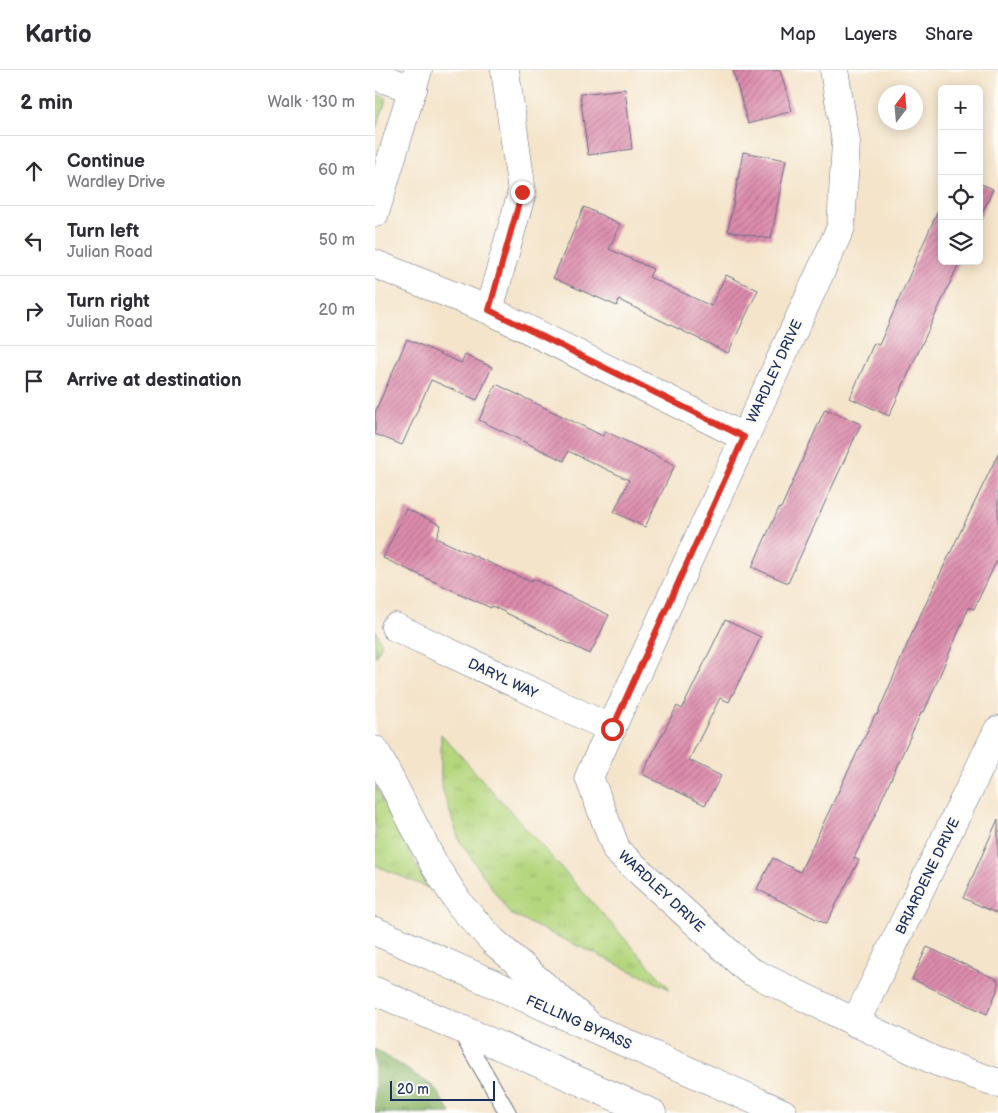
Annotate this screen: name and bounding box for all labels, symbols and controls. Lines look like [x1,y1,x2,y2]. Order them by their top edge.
text: Kartio [25,20,92,49]
text: Map [780,24,816,45]
text: Layers [844,24,897,45]
text: Share [925,24,973,45]
north arrow [878,85,923,130]
map controls [938,85,983,265]
button: + [938,85,983,130]
text: 2 min [20,90,73,115]
text: Walk · 130 m [267,93,355,112]
button: − [938,130,983,175]
text: Continue [67,150,145,173]
icon: ahead [20,157,48,185]
text: 60 m [318,161,355,180]
text: Wardley Drive [67,173,165,192]
button: locate [938,175,983,220]
route end [511,181,534,204]
text: Turn left [67,220,139,243]
button: layers [938,220,983,265]
icon: left [20,227,48,255]
text: 50 m [319,231,355,250]
text: Julian Road [67,243,153,262]
text: Turn right [67,290,150,313]
icon: right [20,297,48,325]
text: 20 m [319,301,355,320]
text: Julian Road [67,313,153,332]
street label: WARDLEY DRIVE [743,317,806,426]
icon: arrive [20,367,48,395]
text: Arrive at destination [67,369,242,392]
street label: DARYL WAY [465,655,541,702]
route start [601,718,624,741]
street label: BRIARDENE DRIVE [892,815,963,937]
street label: WARDLEY DRIVE [615,847,708,936]
street label: FELLING BYPASS [523,992,634,1053]
scale bar [390,1078,495,1101]
text: 20 m [397,1081,429,1098]

